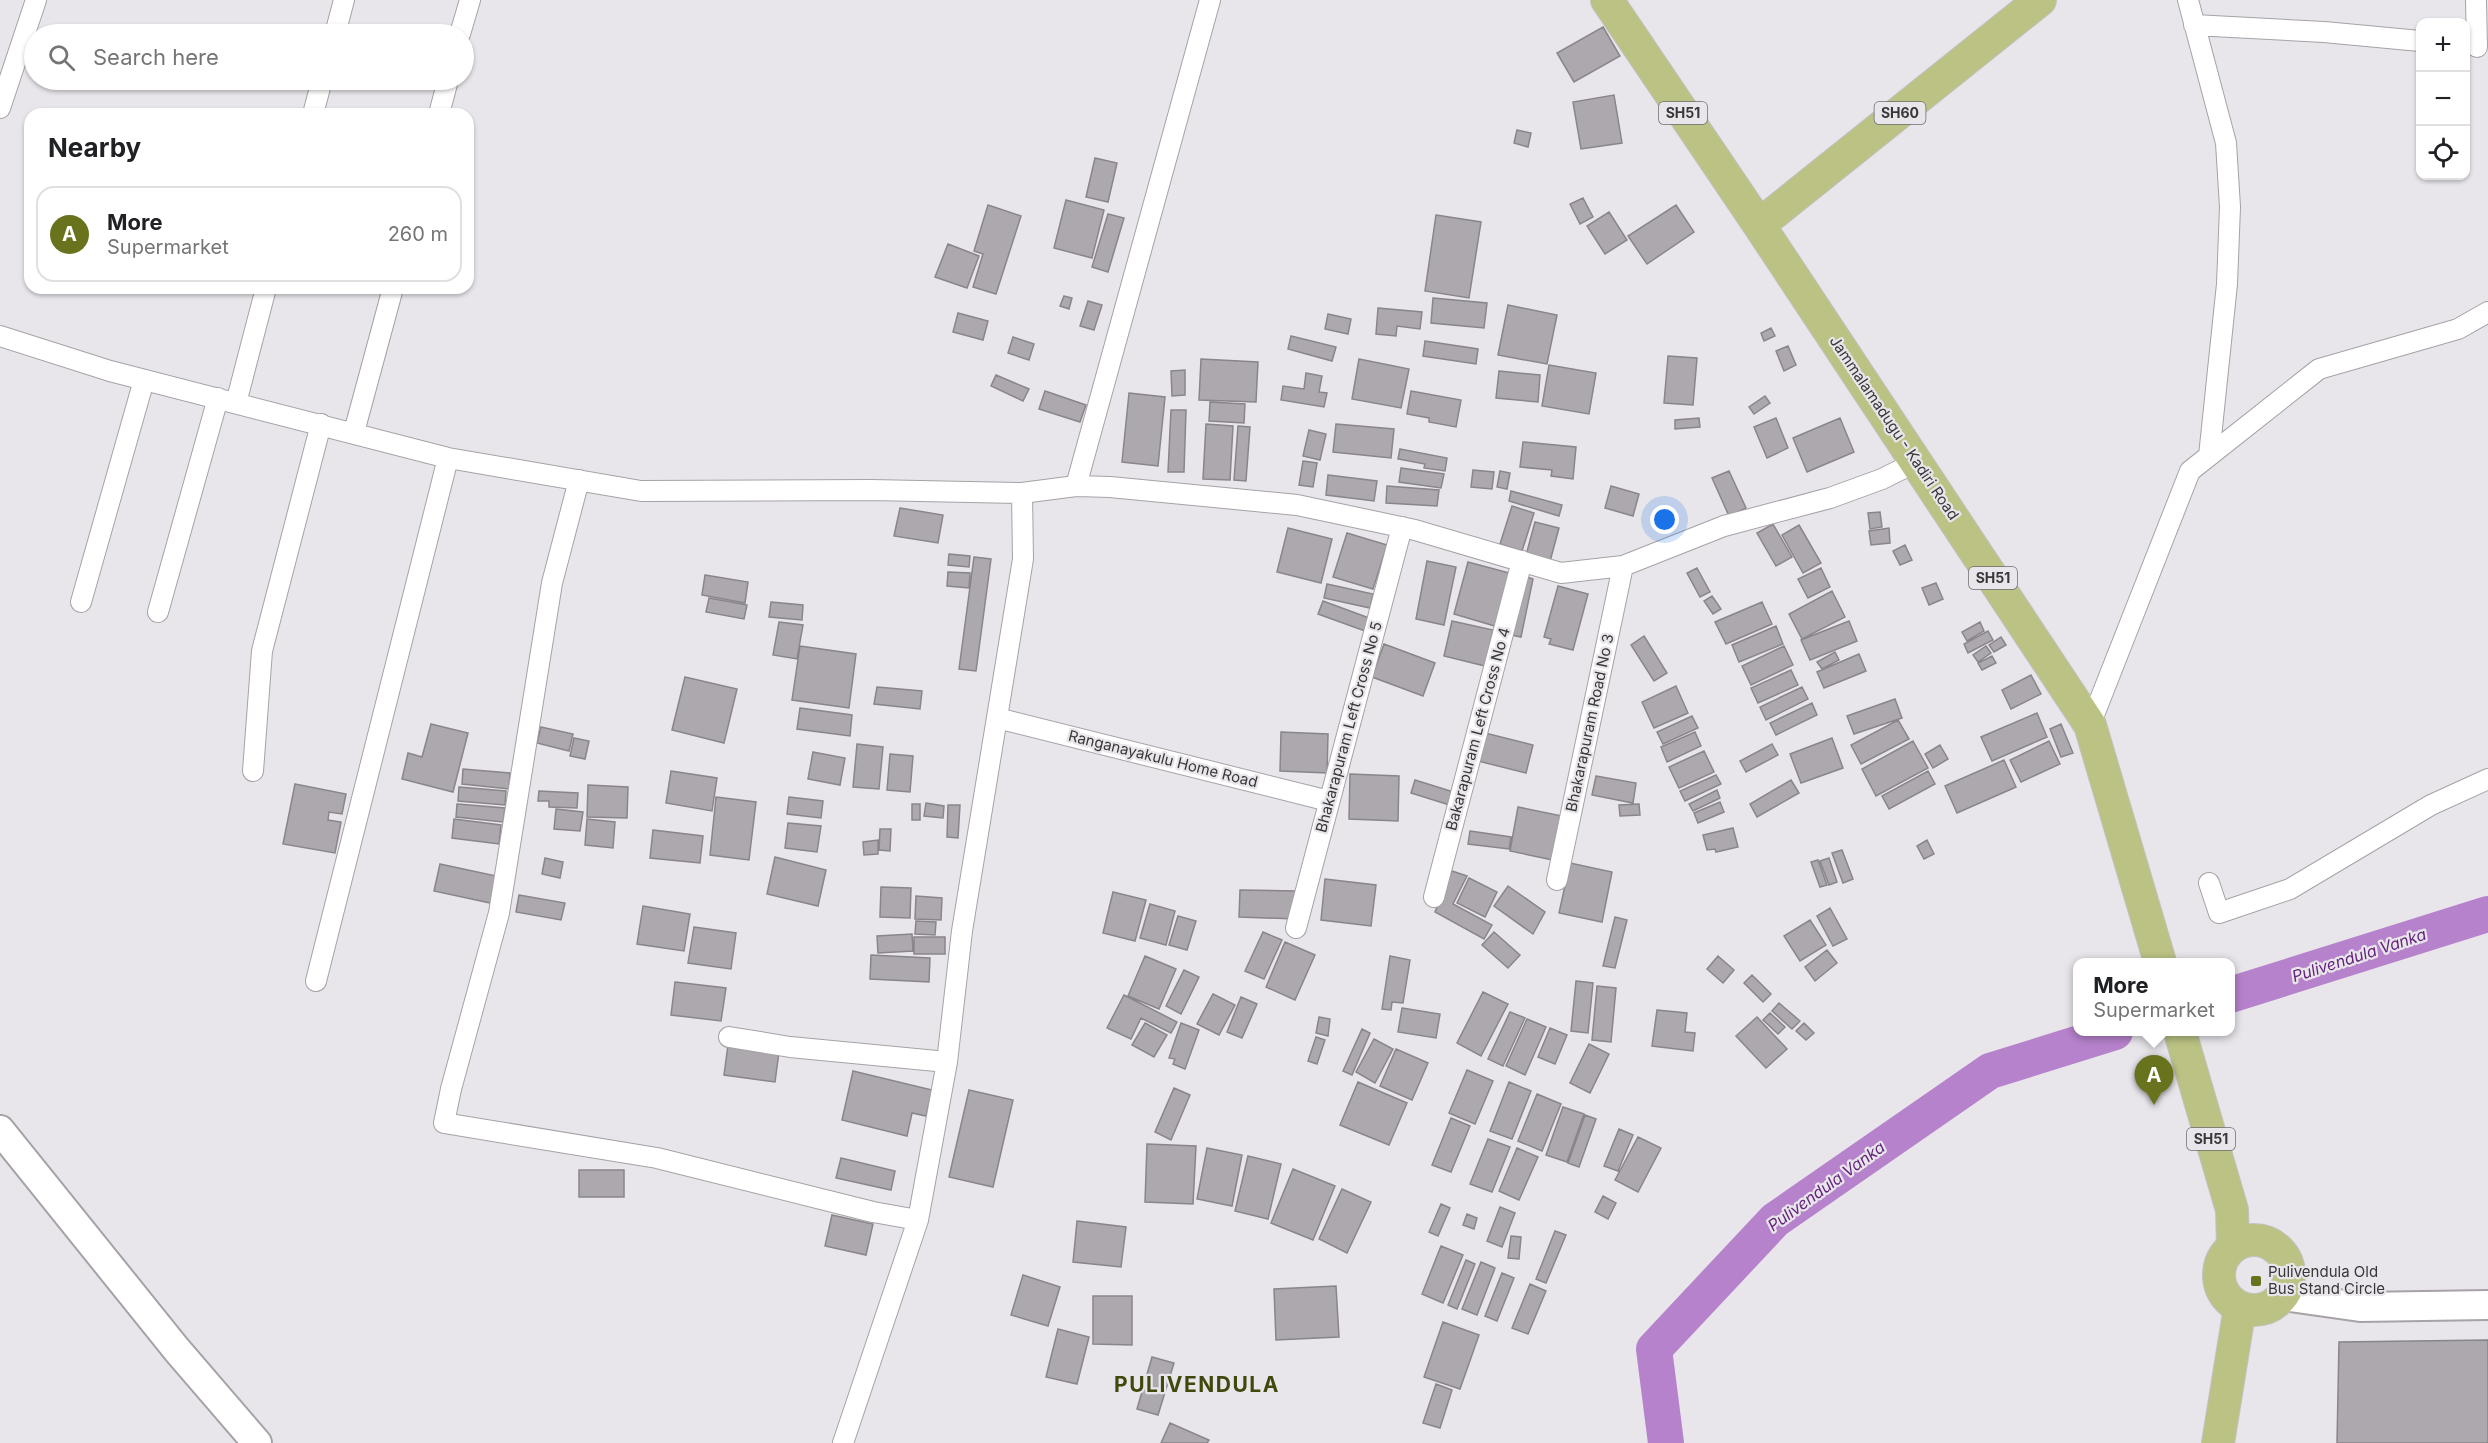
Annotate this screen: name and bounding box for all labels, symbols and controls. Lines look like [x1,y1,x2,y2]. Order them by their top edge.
map controls [2416,18,2470,180]
button: + [2416,18,2470,72]
search box [24,24,474,90]
icon: search [45,41,78,74]
text: Search here [93,44,219,70]
button: − [2416,72,2470,126]
road number: SH51 [1659,102,1707,124]
road number: SH60 [1874,102,1926,124]
button: locate [2416,126,2470,180]
text: Nearby [48,132,141,163]
text: More [107,209,163,235]
text: A [62,222,77,246]
text: 260 m [388,222,448,246]
text: Supermarket [107,235,229,259]
street label: Jammalamadugu - Kadiri Road [1826,332,1963,523]
your location [1650,505,1679,534]
road number: SH51 [1969,567,2017,589]
street label: Bhakarapuram Left Cross No 5 [1311,619,1386,834]
street label: Bakarapuram Left Cross No 4 [1441,625,1514,832]
street label: Bhakarapuram Road No 3 [1561,632,1618,814]
street label: Ranganayakulu Home Road [1066,726,1260,791]
water label: Pulivendula Vanka [2289,924,2429,986]
popup [2073,958,2235,1036]
text: More [2093,972,2149,998]
text: Supermarket [2093,998,2215,1022]
pin: A [2134,1056,2174,1105]
road number: SH51 [2187,1128,2235,1150]
water label: Pulivendula Vanka [1763,1137,1889,1235]
place label: Pulivendula Old Bus Stand Circle [2268,1262,2385,1298]
marker: Pulivendula Old Bus Stand Circle [2249,1274,2263,1288]
district label: PULIVENDULA [1114,1372,1280,1397]

